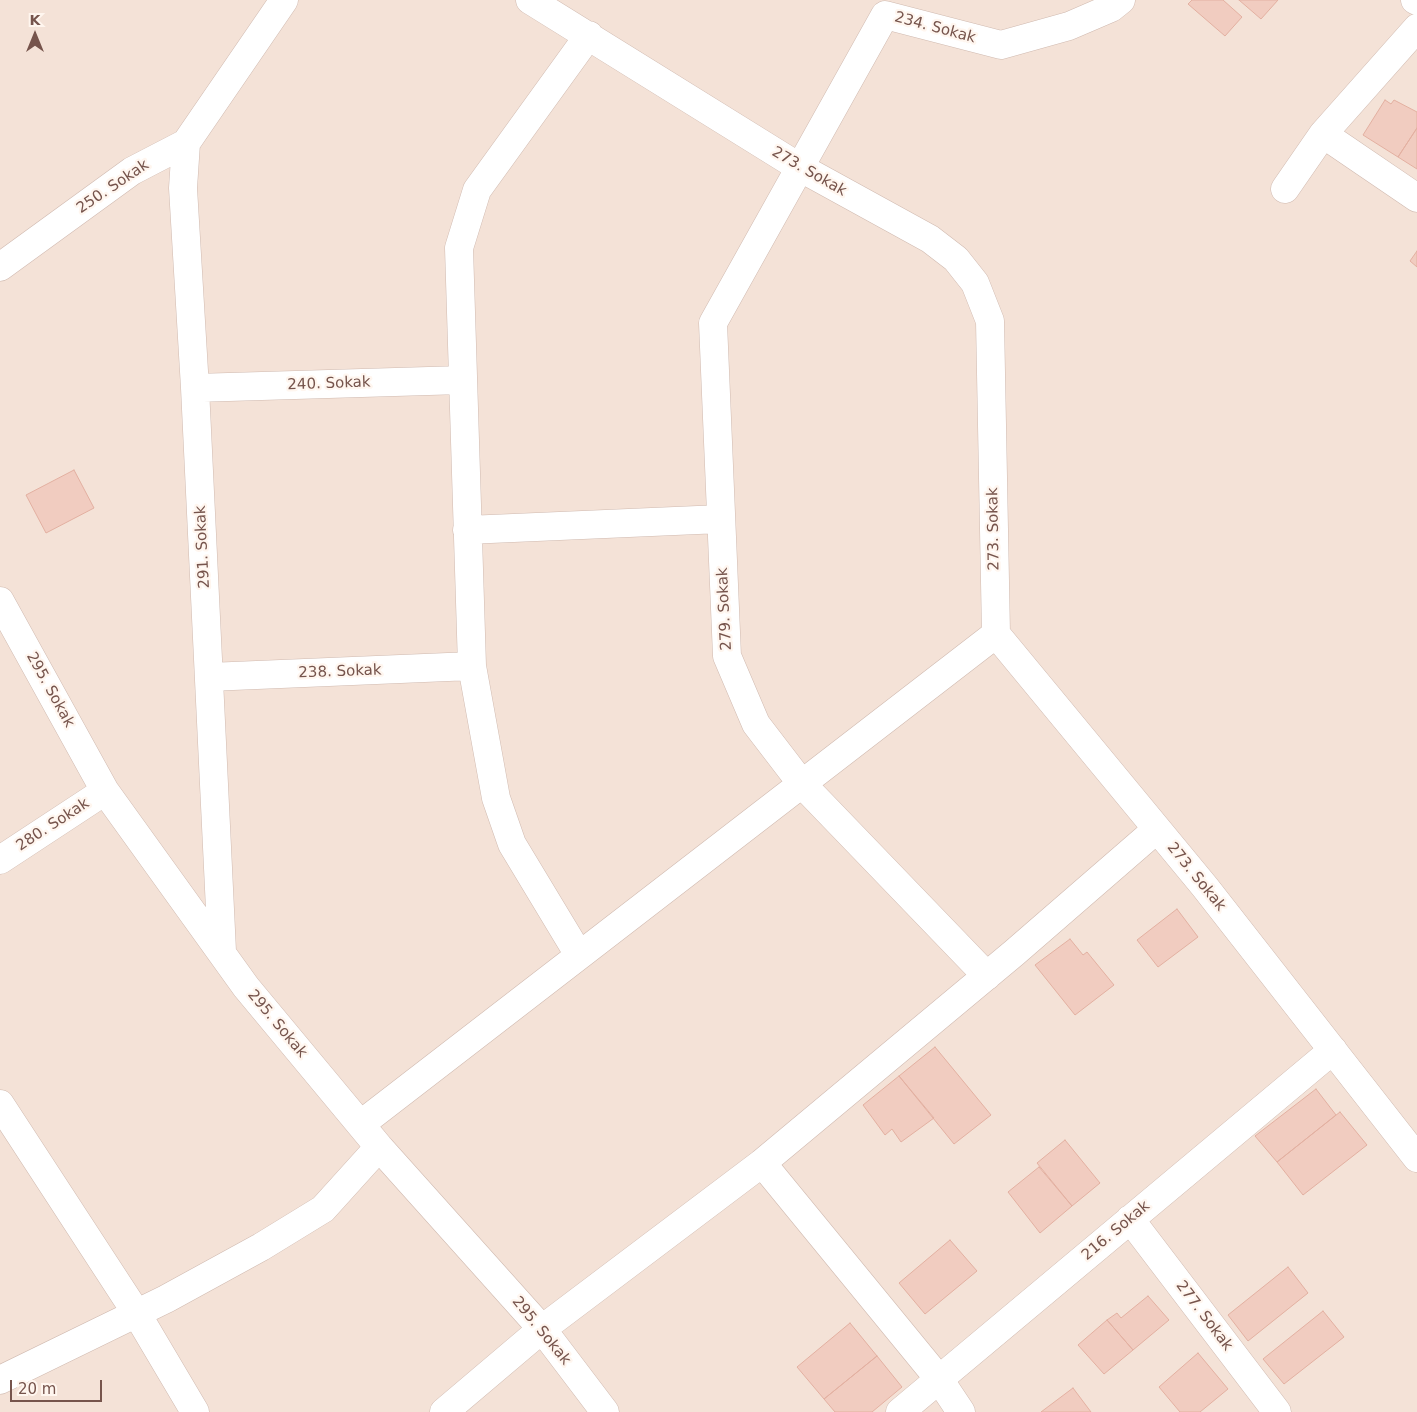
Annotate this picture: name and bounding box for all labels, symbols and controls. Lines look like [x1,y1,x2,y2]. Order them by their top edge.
street label: 234. Sokak [893,9,977,47]
north arrow [10,10,60,60]
text: K [30,12,40,28]
street label: 273. Sokak [768,143,850,201]
street label: 250. Sokak [73,156,153,218]
street label: 240. Sokak [287,374,371,394]
street label: 273. Sokak [984,487,1004,571]
street label: 291. Sokak [192,505,214,589]
street label: 279. Sokak [714,567,736,651]
street label: 295. Sokak [22,649,78,731]
street label: 238. Sokak [298,662,382,682]
street label: 280. Sokak [13,795,93,855]
street label: 273. Sokak [1163,839,1229,915]
street label: 295. Sokak [243,986,311,1062]
street label: 216. Sokak [1078,1197,1154,1265]
street label: 277. Sokak [1172,1277,1236,1355]
street label: 295. Sokak [508,1293,574,1369]
scale bar [12,1370,105,1402]
text: 20 m [18,1380,56,1398]

